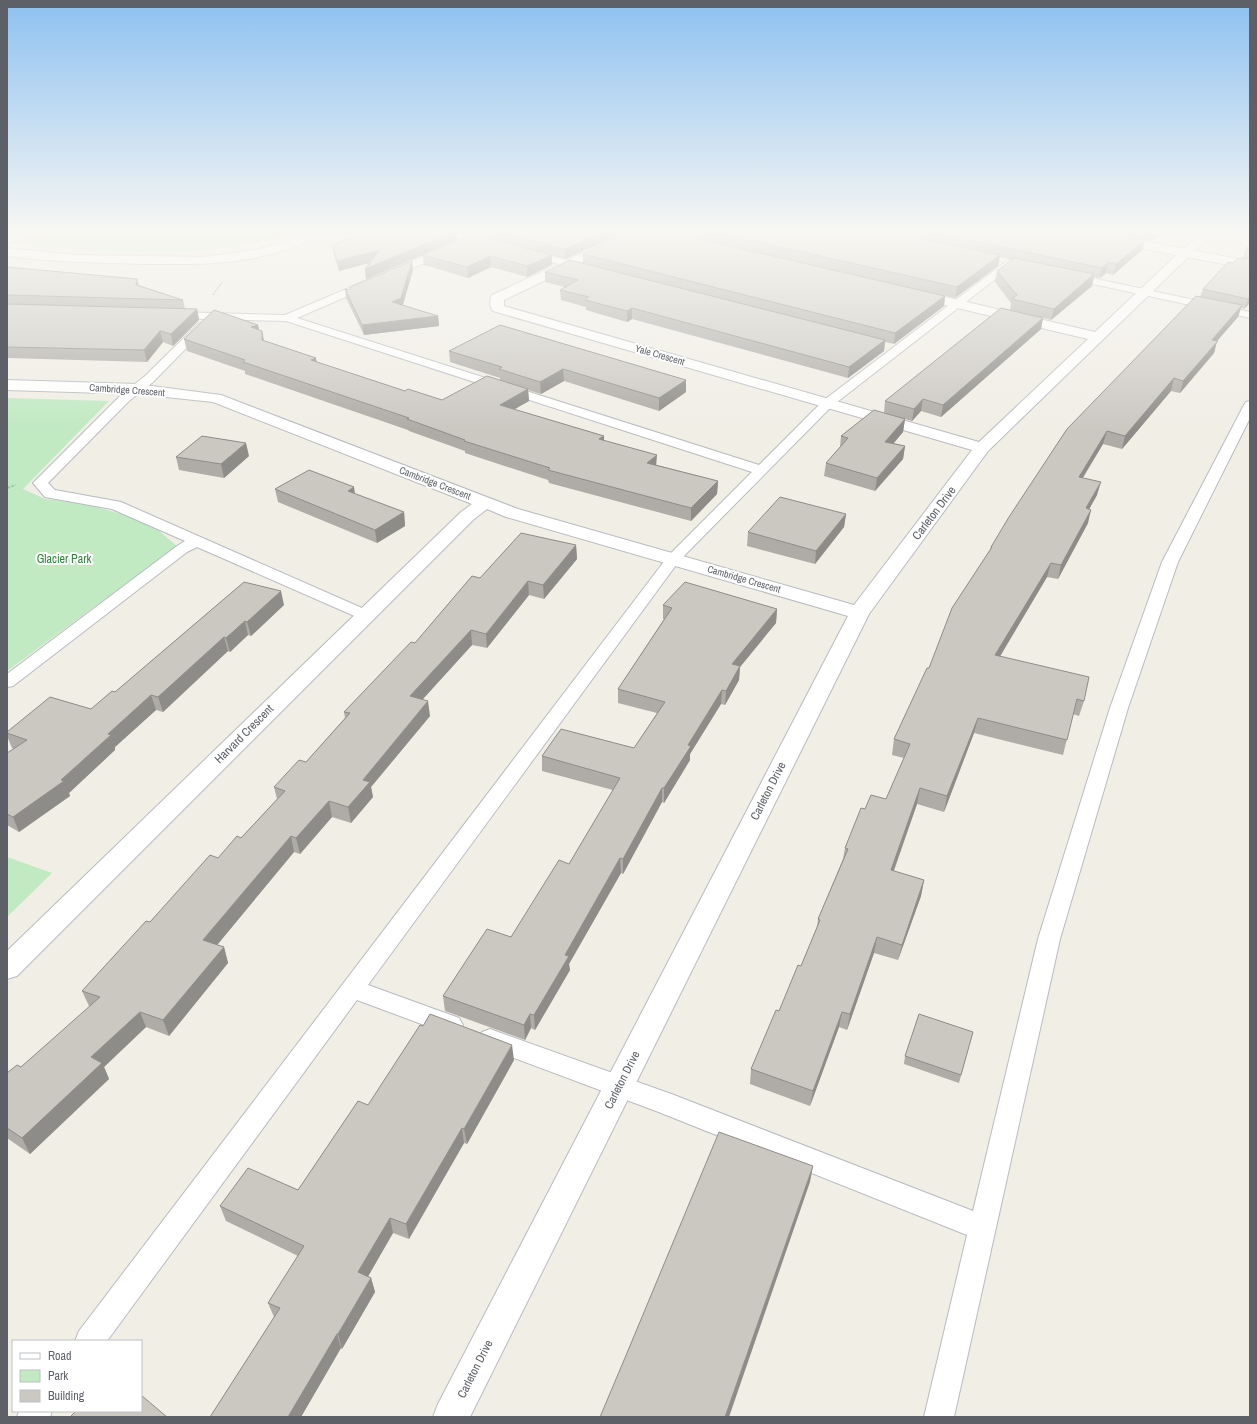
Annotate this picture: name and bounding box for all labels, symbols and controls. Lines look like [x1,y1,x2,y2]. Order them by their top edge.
street label: Yale Crescent [634,342,687,368]
street label: Cambridge Crescent [89,381,166,399]
street label: Cambridge Crescent [397,463,473,503]
street label: Carleton Drive [909,483,959,543]
park label: Glacier Park [37,551,91,567]
street label: Cambridge Crescent [706,562,783,596]
street label: Harvard Crescent [211,701,277,767]
street label: Carleton Drive [746,759,790,823]
street label: Carleton Drive [600,1048,644,1112]
street label: Carleton Drive [453,1337,497,1401]
legend [12,1340,142,1412]
text: Road [48,1348,72,1364]
text: Park [48,1368,68,1384]
text: Building [48,1388,85,1404]

